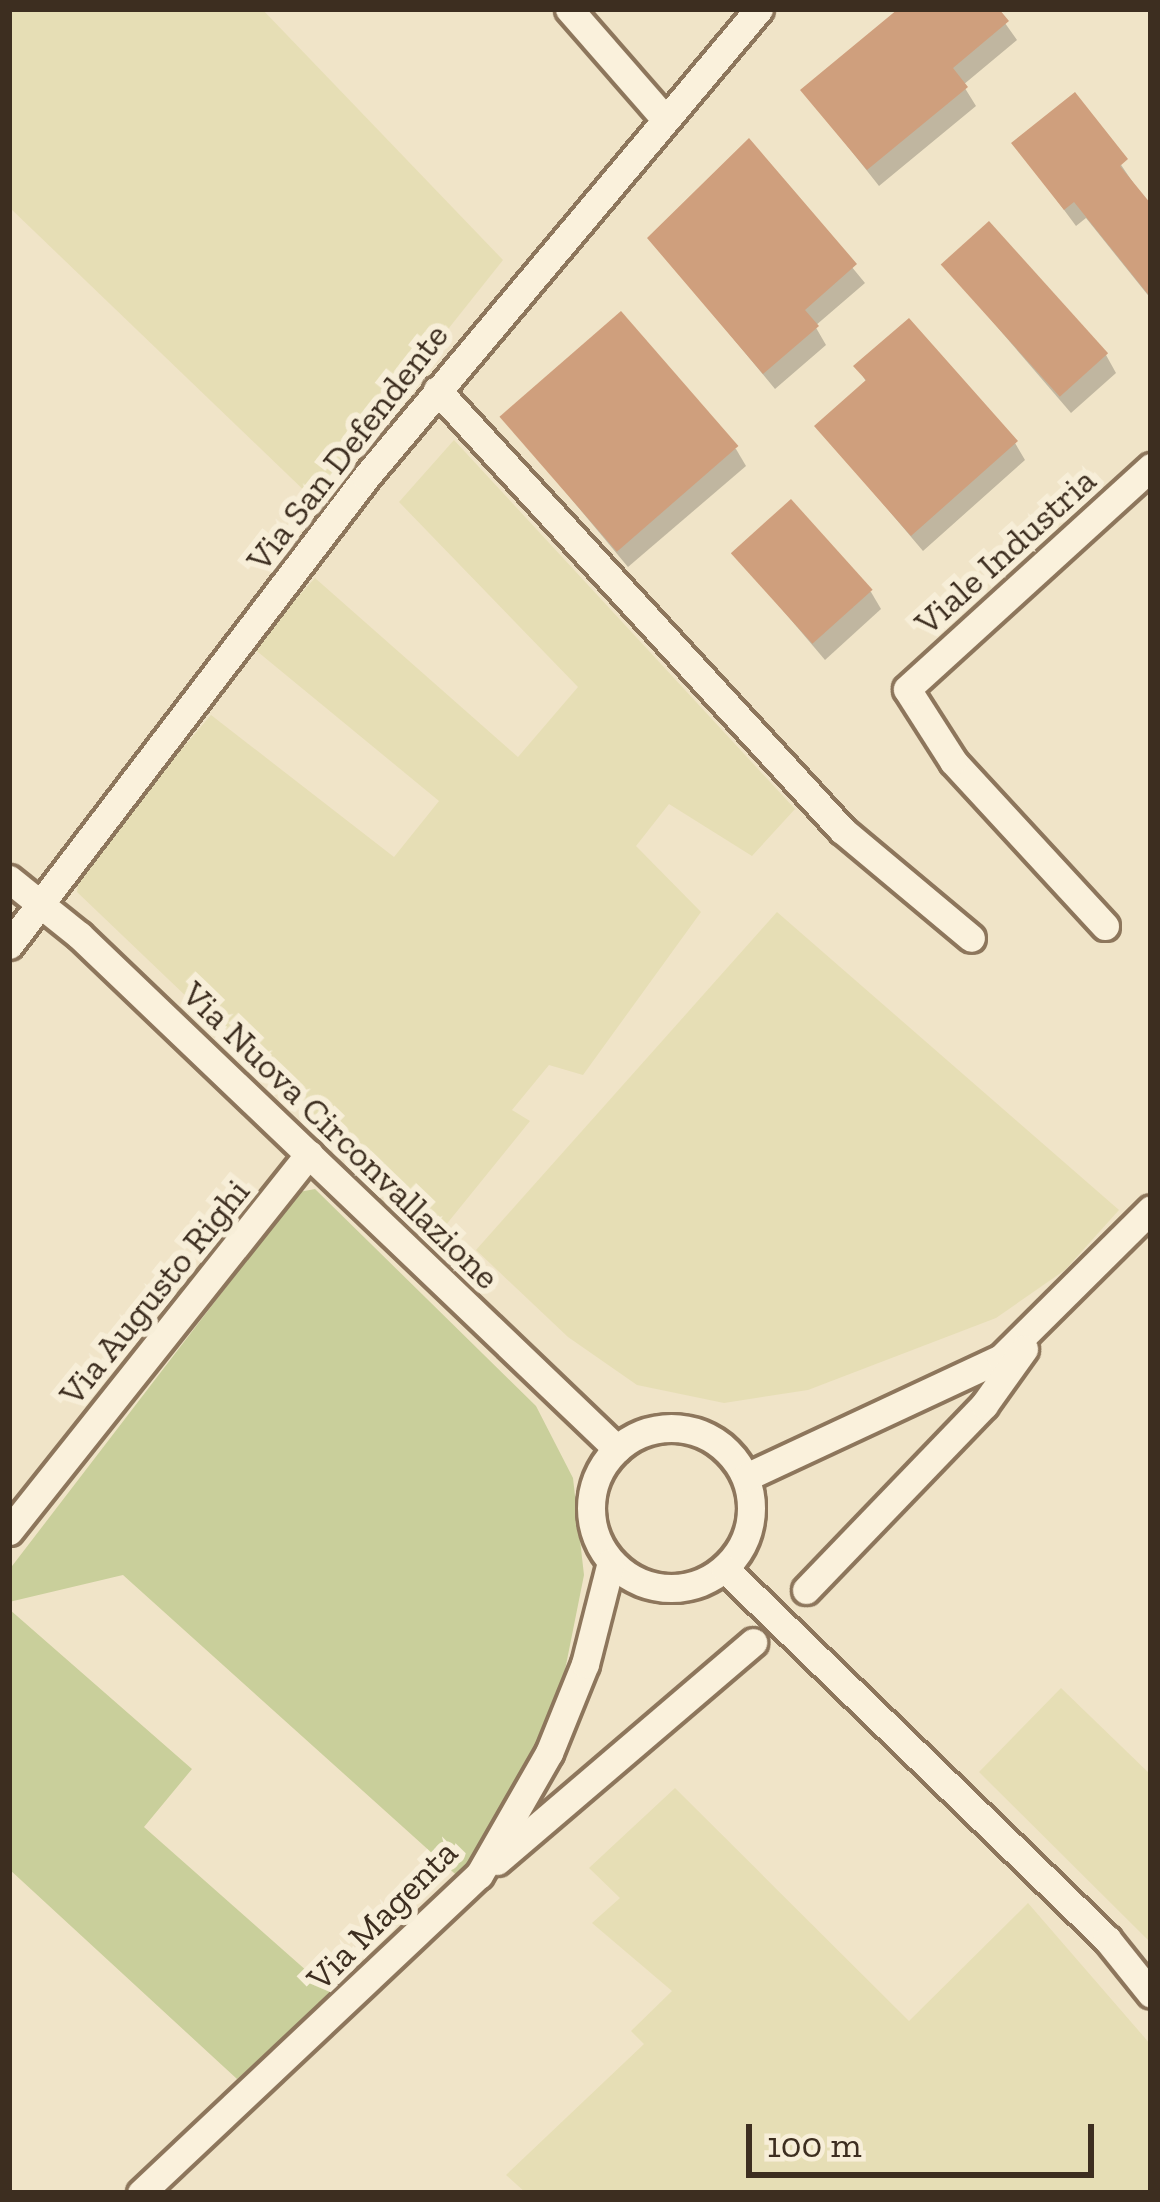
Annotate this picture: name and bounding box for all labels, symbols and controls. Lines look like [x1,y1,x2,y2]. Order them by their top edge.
street label: Via San Defendente [237,315,457,579]
street label: Viale Industria [906,458,1104,644]
street label: Via Nuova Circonvallazione [173,972,509,1298]
street label: Via Augusto Righi [49,1170,259,1414]
street label: Via Magenta [298,1831,466,1999]
scale bar [752,2100,1100,2174]
text: 100 m [767,2123,862,2166]

